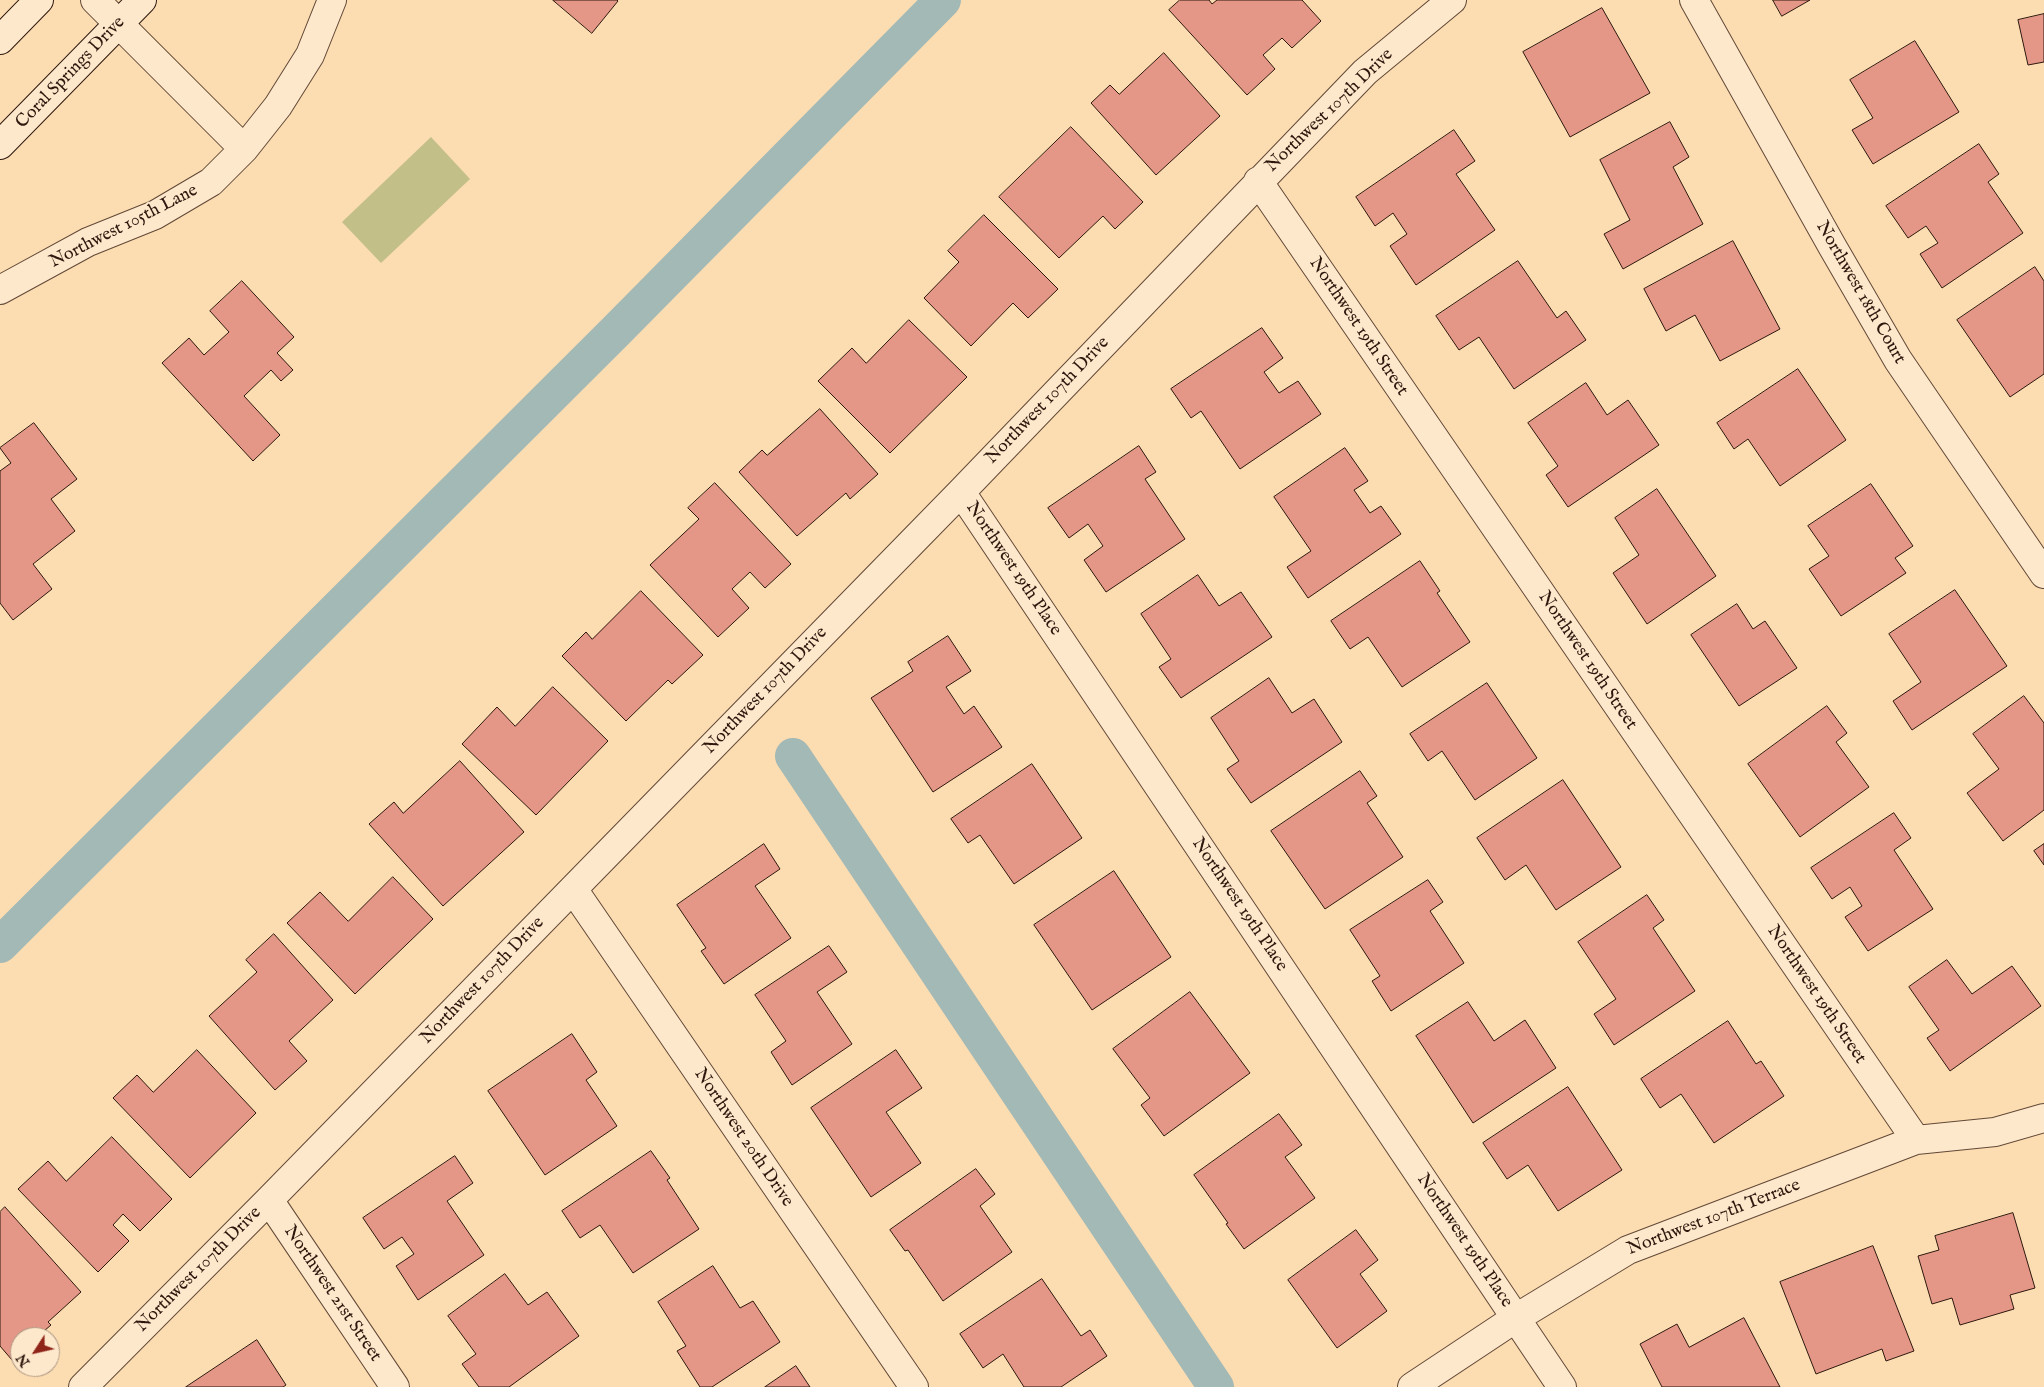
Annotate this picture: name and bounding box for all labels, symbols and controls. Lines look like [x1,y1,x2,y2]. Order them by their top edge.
street label: Coral Springs Drive [12,12,130,134]
street label: Northwest 107th Drive [1262,45,1398,177]
street label: Northwest 105th Lane [46,180,202,274]
street label: Northwest 18th Court [1810,218,1910,368]
street label: Northwest 19th Street [1304,254,1412,400]
street label: Northwest 107th Drive [982,333,1114,469]
street label: Northwest 19th Place [960,498,1066,640]
street label: Northwest 19th Street [1533,588,1641,734]
street label: Northwest 107th Drive [700,623,832,759]
street label: Northwest 19th Place [1186,834,1292,976]
street label: Northwest 107th Drive [417,913,549,1049]
street label: Northwest 19th Street [1762,922,1870,1068]
street label: Northwest 20th Drive [689,1065,797,1211]
street label: Northwest 19th Place [1411,1170,1517,1312]
street label: Northwest 107th Terrace [1624,1175,1804,1261]
street label: Northwest 107th Drive [132,1203,266,1337]
street label: Northwest 21st Street [278,1222,386,1366]
north arrow [10,1327,60,1377]
text: N [13,1350,34,1370]

